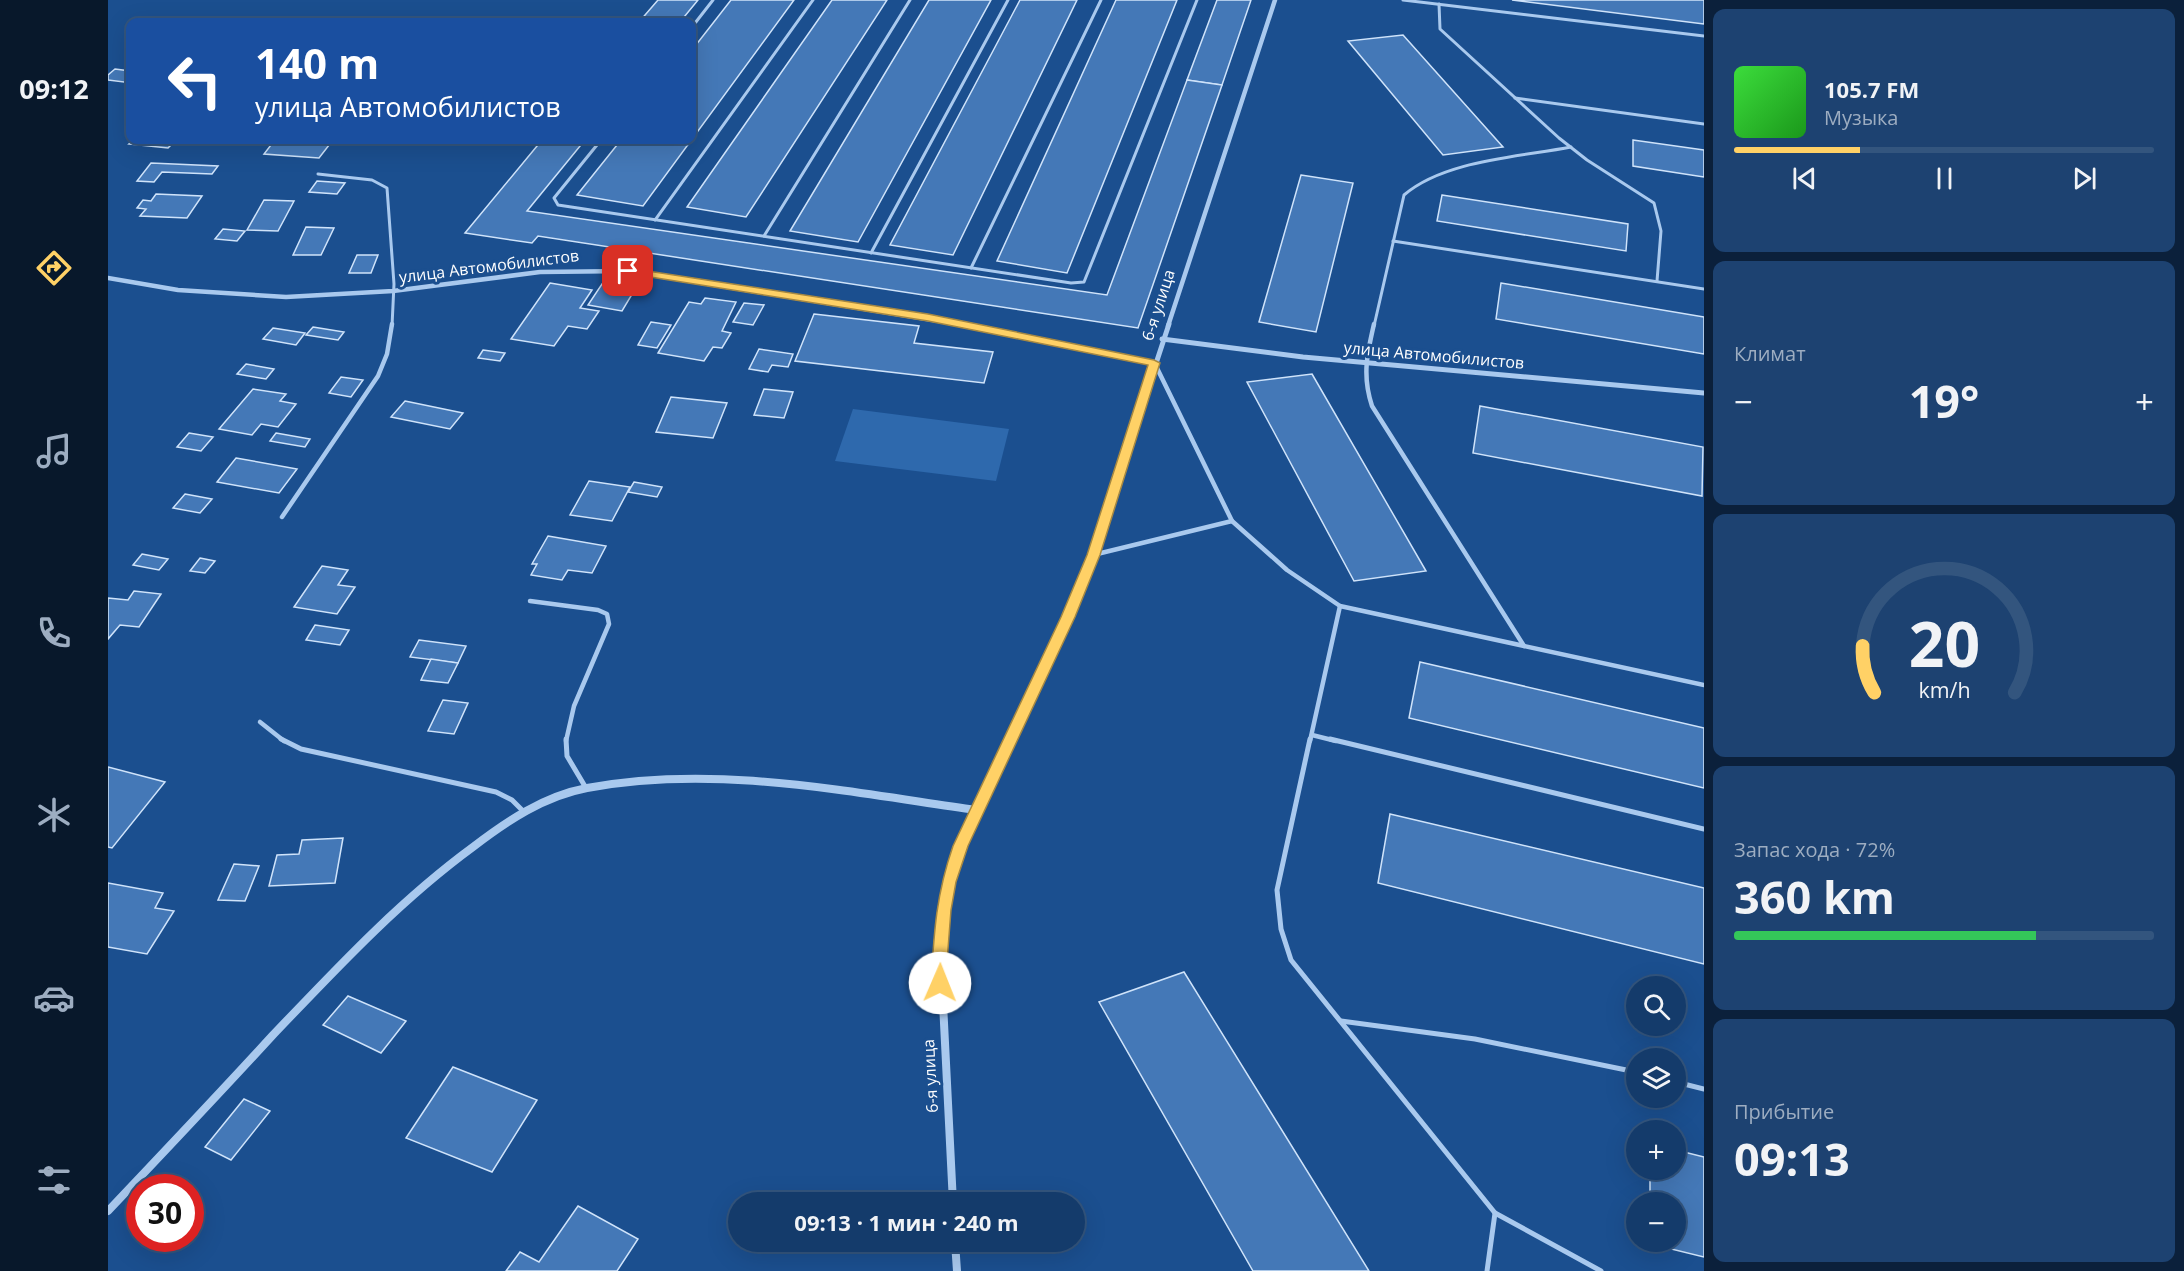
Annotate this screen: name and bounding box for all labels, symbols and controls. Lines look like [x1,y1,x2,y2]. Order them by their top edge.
text: 140 m [255,34,379,91]
icon: left [156,42,234,120]
text: 09:12 [19,70,89,107]
text: 105.7 FM [1824,74,1919,104]
text: улица Автомобилистов [255,88,561,125]
text: Музыка [1824,104,1898,131]
icon: previous [1788,162,1821,195]
icon: pause [1928,162,1961,195]
icon: next [2068,162,2101,195]
street label: улица Автомобилистов [398,244,580,288]
pin [602,245,653,296]
icon: directions [33,247,75,289]
icon: arrive [611,254,644,287]
street label: 6-я улица [1136,267,1180,343]
street label: улица Автомобилистов [1343,336,1525,374]
text: Климат [1734,340,1806,367]
text: 19° [1909,370,1979,431]
text: − [1734,379,1753,424]
text: + [2135,379,2154,424]
icon: music [33,430,75,472]
text: 20 [1908,600,1980,685]
icon: phone [33,612,75,654]
text: km/h [1918,675,1970,704]
icon: climate [33,794,75,836]
text: Запас хода · 72% [1734,836,1895,863]
text: 360 km [1734,866,1895,927]
position arrow [908,951,972,1015]
map controls [1626,976,1686,1252]
button: search [1626,976,1686,1036]
icon: car [33,977,75,1019]
street label: 6-я улица [917,1039,943,1113]
button: layers [1626,1048,1686,1108]
text: Прибытие [1734,1098,1834,1125]
button: + [1626,1120,1686,1180]
text: 09:13 [1734,1128,1850,1189]
icon: filters [33,1159,75,1201]
speed limit sign: 30 [126,1174,204,1252]
button: − [1626,1192,1686,1252]
text: 09:13 · 1 мин · 240 m [794,1207,1019,1237]

